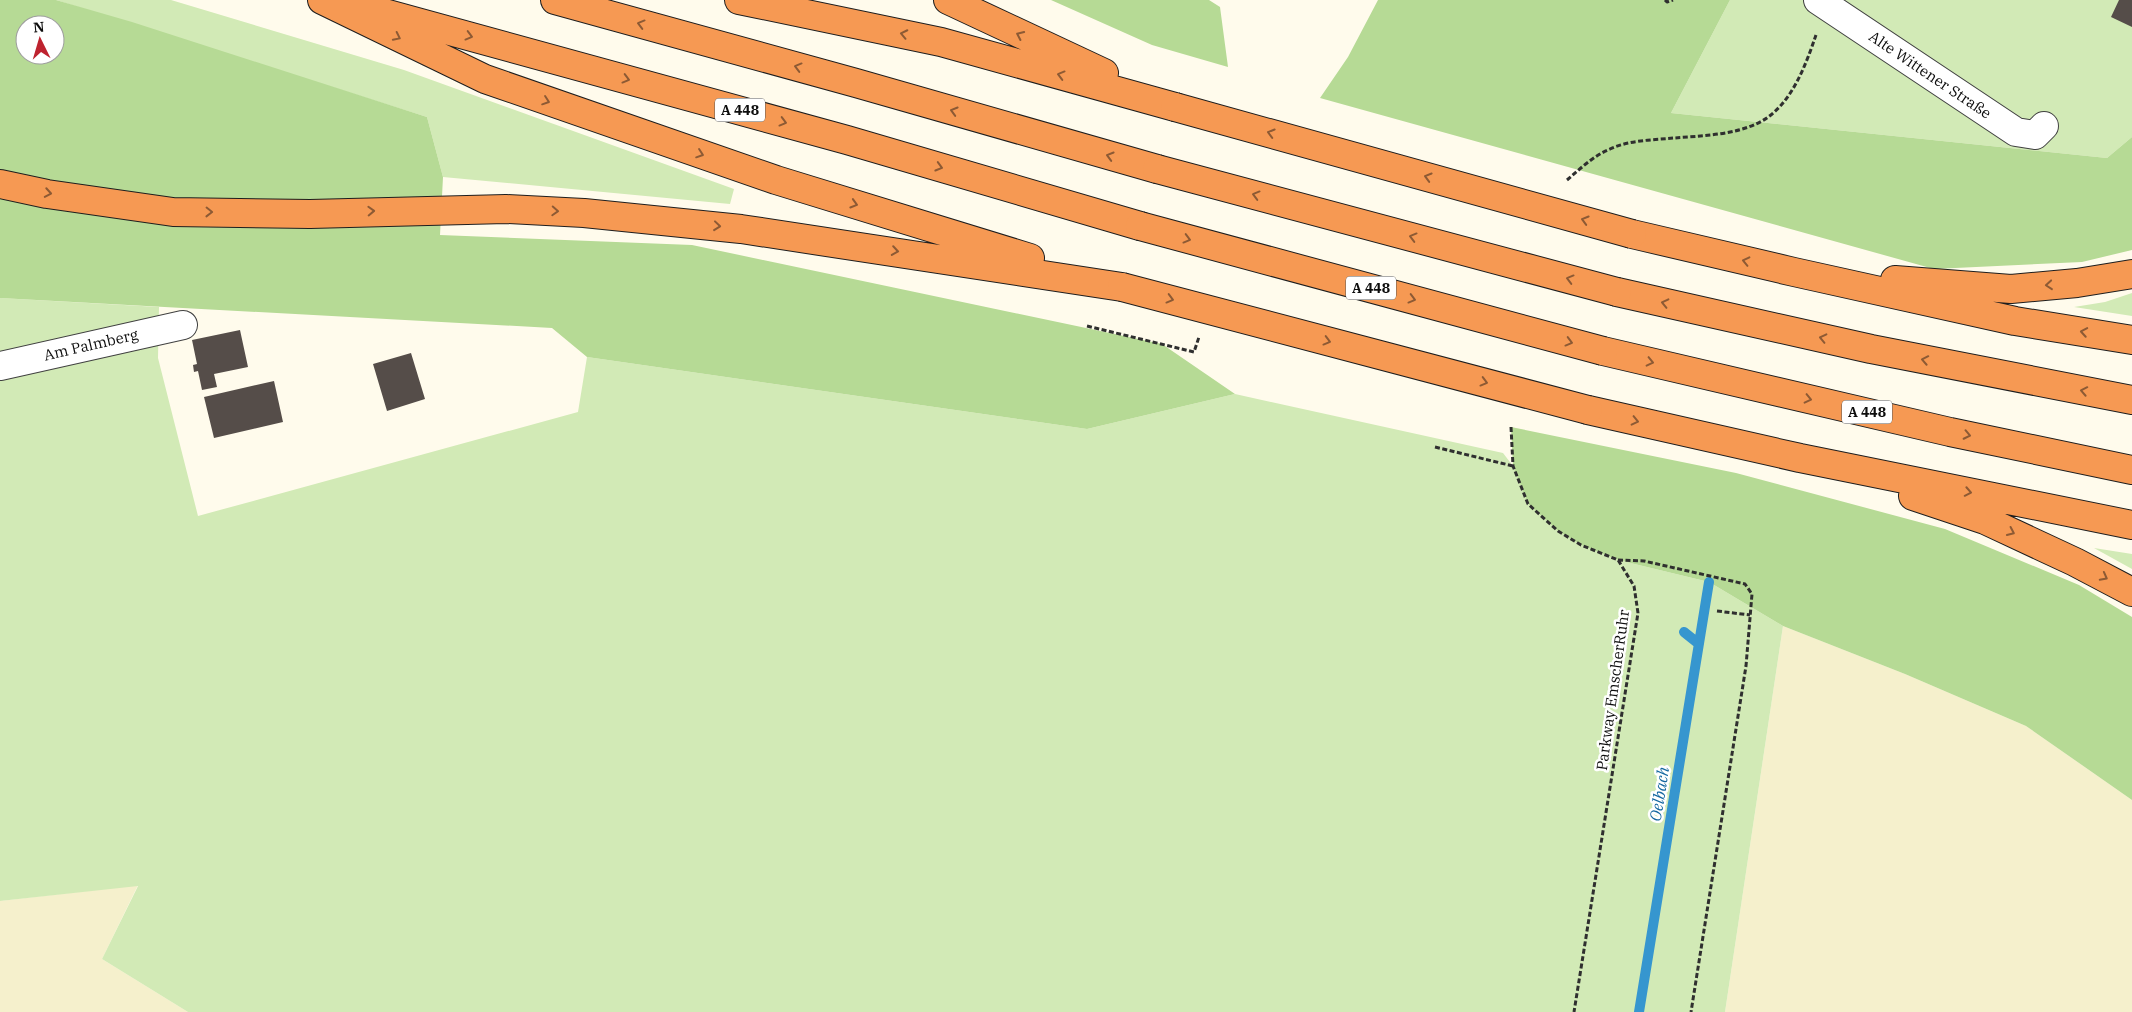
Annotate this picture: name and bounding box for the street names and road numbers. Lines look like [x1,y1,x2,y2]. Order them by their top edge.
street label: Alte Wittener Straße [1866,27,1995,123]
road number: A 448 [715,98,765,122]
road number: A 448 [1346,276,1396,300]
street label: Am Palmberg [42,324,140,365]
road number: A 448 [1842,401,1892,424]
street label: Parkway EmscherRuhr [1592,608,1633,772]

